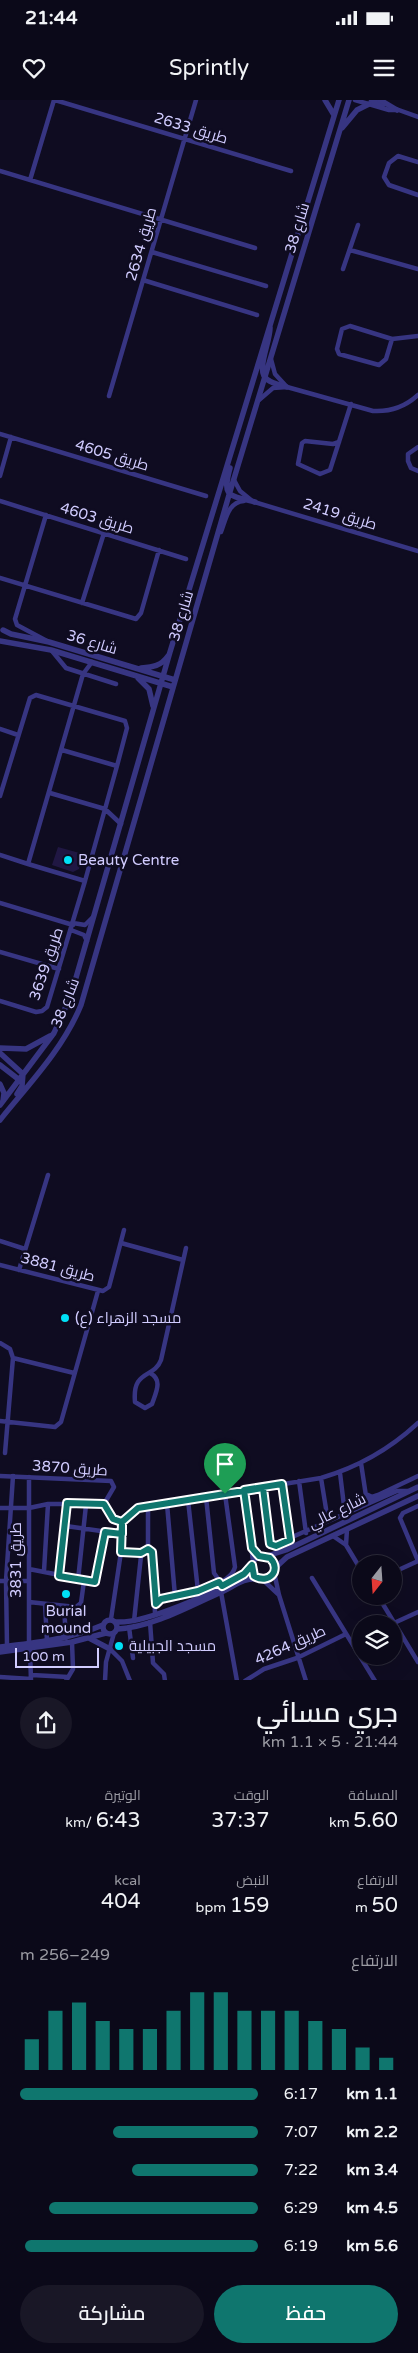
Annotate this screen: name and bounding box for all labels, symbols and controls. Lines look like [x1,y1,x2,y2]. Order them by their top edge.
text: 21:44 [25,7,78,29]
icon: heart [20,54,48,82]
icon: menu [370,54,398,82]
text: Sprintly [169,55,249,81]
street label: طريق 2633 [152,108,230,149]
street label: شارع 38 [281,201,315,256]
street label: طريق 2634 [122,205,161,283]
street label: طريق 4605 [73,435,151,476]
street label: طريق 2419 [301,494,379,535]
street label: طريق 4603 [58,498,136,539]
street label: شارع 38 [165,589,199,644]
street label: شارع 36 [64,626,119,660]
place label: Beauty Centre [78,851,179,869]
marker: Beauty Centre [62,854,74,866]
street label: طريق 3639 [25,925,68,1003]
street label: شارع 38 [47,976,85,1031]
street label: طريق 3881 [19,1248,97,1286]
place label: مسجد الزهراء (ع) [75,1309,181,1329]
marker: مسجد الزهراء (ع) [59,1312,71,1324]
pin [204,1443,246,1494]
icon: arrive [211,1450,239,1478]
street label: طريق 3870 [31,1456,108,1481]
street label: شارع عالي [305,1489,370,1535]
street label: طريق 3831 [7,1522,26,1598]
north arrow [352,1555,402,1605]
map controls [352,1555,402,1665]
marker: Burial mound [60,1588,72,1600]
place label: Burial mound [41,1602,91,1637]
button: layers [352,1615,402,1665]
street label: طريق 4264 [252,1621,329,1670]
place label: مسجد الجبيلية [129,1637,216,1655]
marker: مسجد الجبيلية [113,1640,125,1652]
scale bar [15,1646,99,1669]
text: 100 m [22,1648,65,1665]
text: جري مسائي [256,1696,398,1730]
button: share [20,1697,72,1749]
text: 21:44 · 5 × 1.1 km [262,1732,398,1752]
text: الوتيرة [105,1787,141,1804]
text: الوقت [234,1787,269,1804]
text: المسافة [348,1787,398,1804]
text: 6:43 [96,1808,141,1833]
text: 37:37 [211,1808,269,1833]
text: 5.60 [353,1808,398,1833]
text: /km [65,1814,96,1831]
text: km [329,1814,353,1831]
text: kcal [114,1872,141,1889]
text: النبض [236,1872,269,1889]
text: الارتفاع [357,1872,398,1889]
text: 404 [101,1889,141,1914]
text: 159 [230,1893,269,1918]
text: 50 [372,1893,398,1918]
text: bpm [196,1899,230,1916]
text: m [355,1899,372,1916]
text: 249–256 m [20,1945,110,1965]
text: الارتفاع [351,1951,398,1971]
text: 6:17 [284,2084,318,2104]
text: 1.1 km [346,2084,398,2104]
text: 7:07 [284,2122,318,2142]
text: 2.2 km [346,2122,398,2142]
text: 7:22 [284,2160,318,2180]
text: 3.4 km [346,2160,398,2180]
text: 6:29 [284,2198,318,2218]
text: 4.5 km [346,2198,398,2218]
text: 6:19 [284,2236,318,2256]
text: 5.6 km [346,2236,398,2256]
button: مشاركة [20,2285,204,2343]
button: حفظ [214,2285,398,2343]

